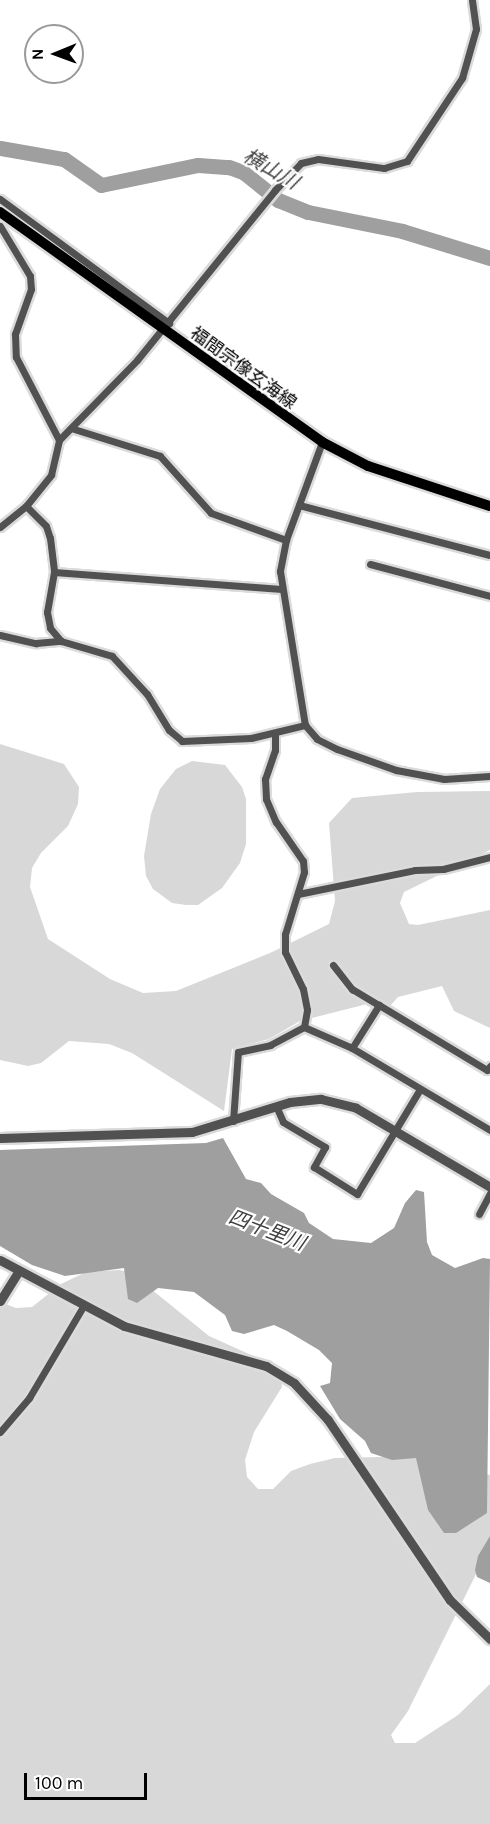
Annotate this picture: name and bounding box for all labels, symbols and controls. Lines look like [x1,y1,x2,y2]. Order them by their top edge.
north arrow [24,24,84,84]
text: N [28,48,47,60]
water label: 横山川 [239,144,303,194]
street label: 福間宗像玄海線 [186,322,300,414]
water label: 四十里川 [225,1204,309,1256]
scale bar [27,1761,150,1799]
text: 100 m [35,1772,83,1794]

